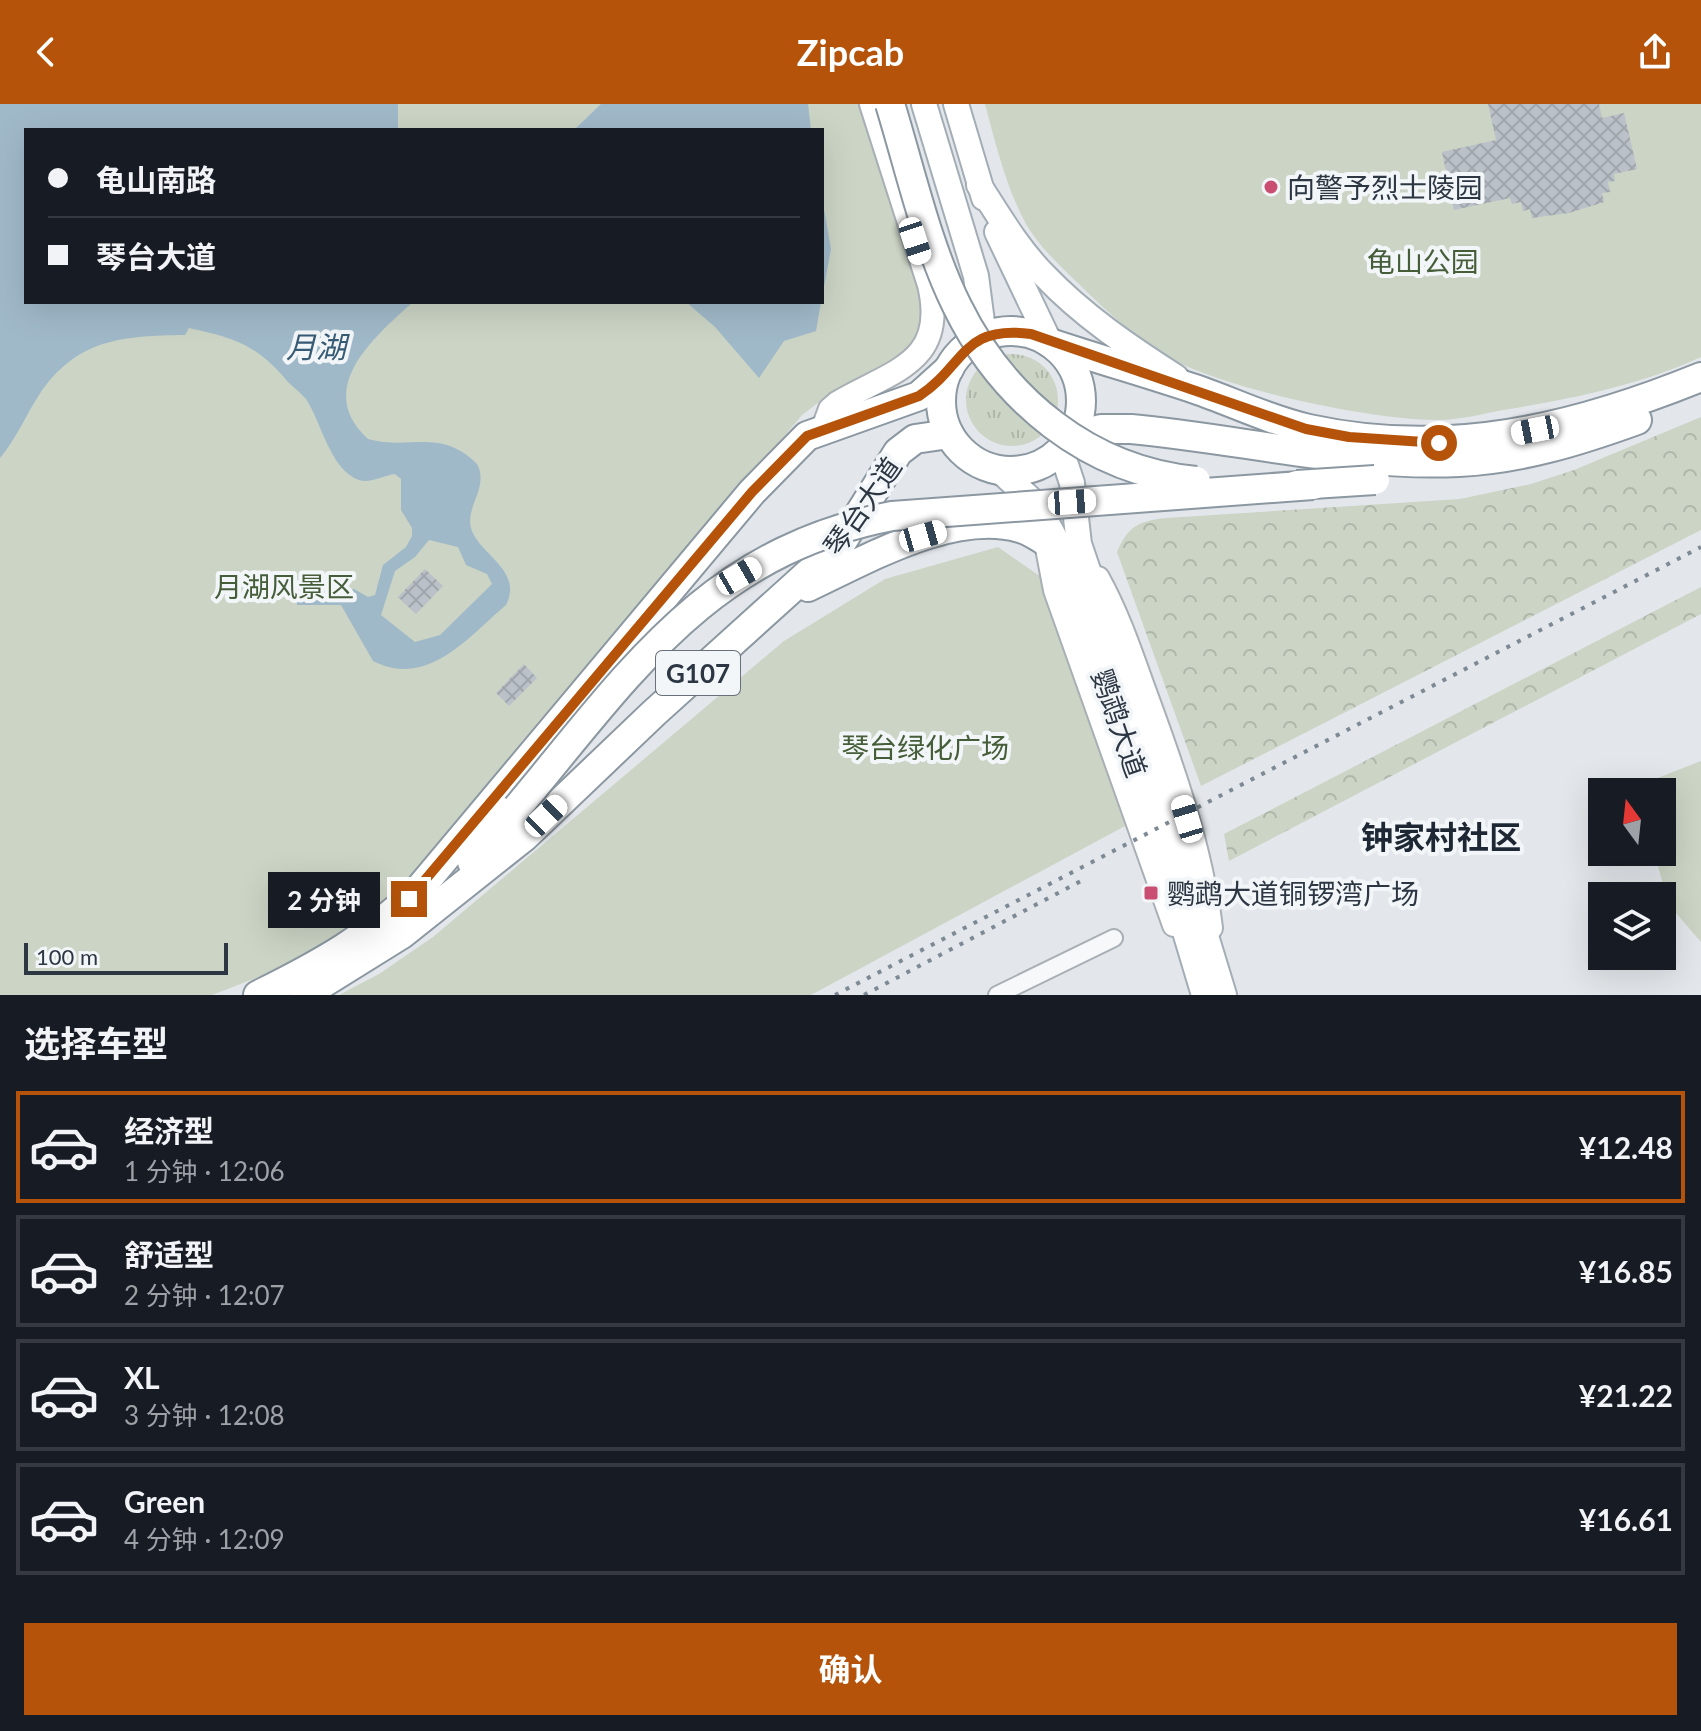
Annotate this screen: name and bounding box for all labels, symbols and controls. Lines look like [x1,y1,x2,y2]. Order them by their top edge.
icon: back [24,30,68,74]
text: Zipcab [797,30,904,74]
icon: share [1633,30,1677,74]
text: 龟山南路 [96,161,216,197]
place label: 向警予烈士陵园 [1287,170,1483,204]
marker: 向警予烈士陵园 [1262,178,1280,196]
car [896,214,934,268]
text: 琴台大道 [96,238,216,274]
park label: 龟山公园 [1367,244,1479,278]
water label: 月湖 [286,328,350,364]
car [1509,414,1561,446]
route start [1421,425,1457,461]
street label: 琴台大道 [816,450,908,562]
car [1047,488,1097,516]
car [897,518,949,554]
car [712,554,766,598]
park label: 月湖风景区 [214,569,354,603]
road number: G107 [656,651,740,695]
street label: 鹦鹉大道 [1086,665,1154,781]
park label: 琴台绿化广场 [841,730,1009,764]
north arrow [1588,778,1676,866]
map controls [1588,778,1676,970]
car [520,791,572,841]
car [1169,793,1205,845]
district label: 钟家村社区 [1361,817,1521,856]
callout: 2 分钟 [269,871,381,927]
place label: 鹦鹉大道铜锣湾广场 [1167,876,1419,910]
route end [391,881,427,917]
button: layers [1588,882,1676,970]
text: 2 分钟 [287,884,361,916]
marker: 鹦鹉大道铜锣湾广场 [1142,884,1160,902]
scale bar [24,939,228,975]
text: 100 m [36,943,98,970]
text: 选择车型 [24,1021,168,1065]
icon: car [28,1111,100,1183]
text: 经济型 [124,1112,214,1148]
text: ¥12.48 [1579,1129,1673,1165]
text: 1 分钟 · 12:06 [124,1155,285,1187]
icon: car [28,1235,100,1307]
text: 舒适型 [124,1236,214,1272]
text: ¥16.85 [1579,1253,1673,1289]
text: 2 分钟 · 12:07 [124,1279,285,1311]
icon: car [28,1359,100,1431]
text: XL [124,1359,160,1395]
text: ¥21.22 [1579,1377,1673,1413]
text: 3 分钟 · 12:08 [124,1399,285,1431]
icon: car [28,1483,100,1555]
text: Green [124,1483,205,1519]
text: ¥16.61 [1579,1501,1673,1537]
text: 4 分钟 · 12:09 [124,1523,285,1555]
button: 确认 [24,1623,1677,1715]

